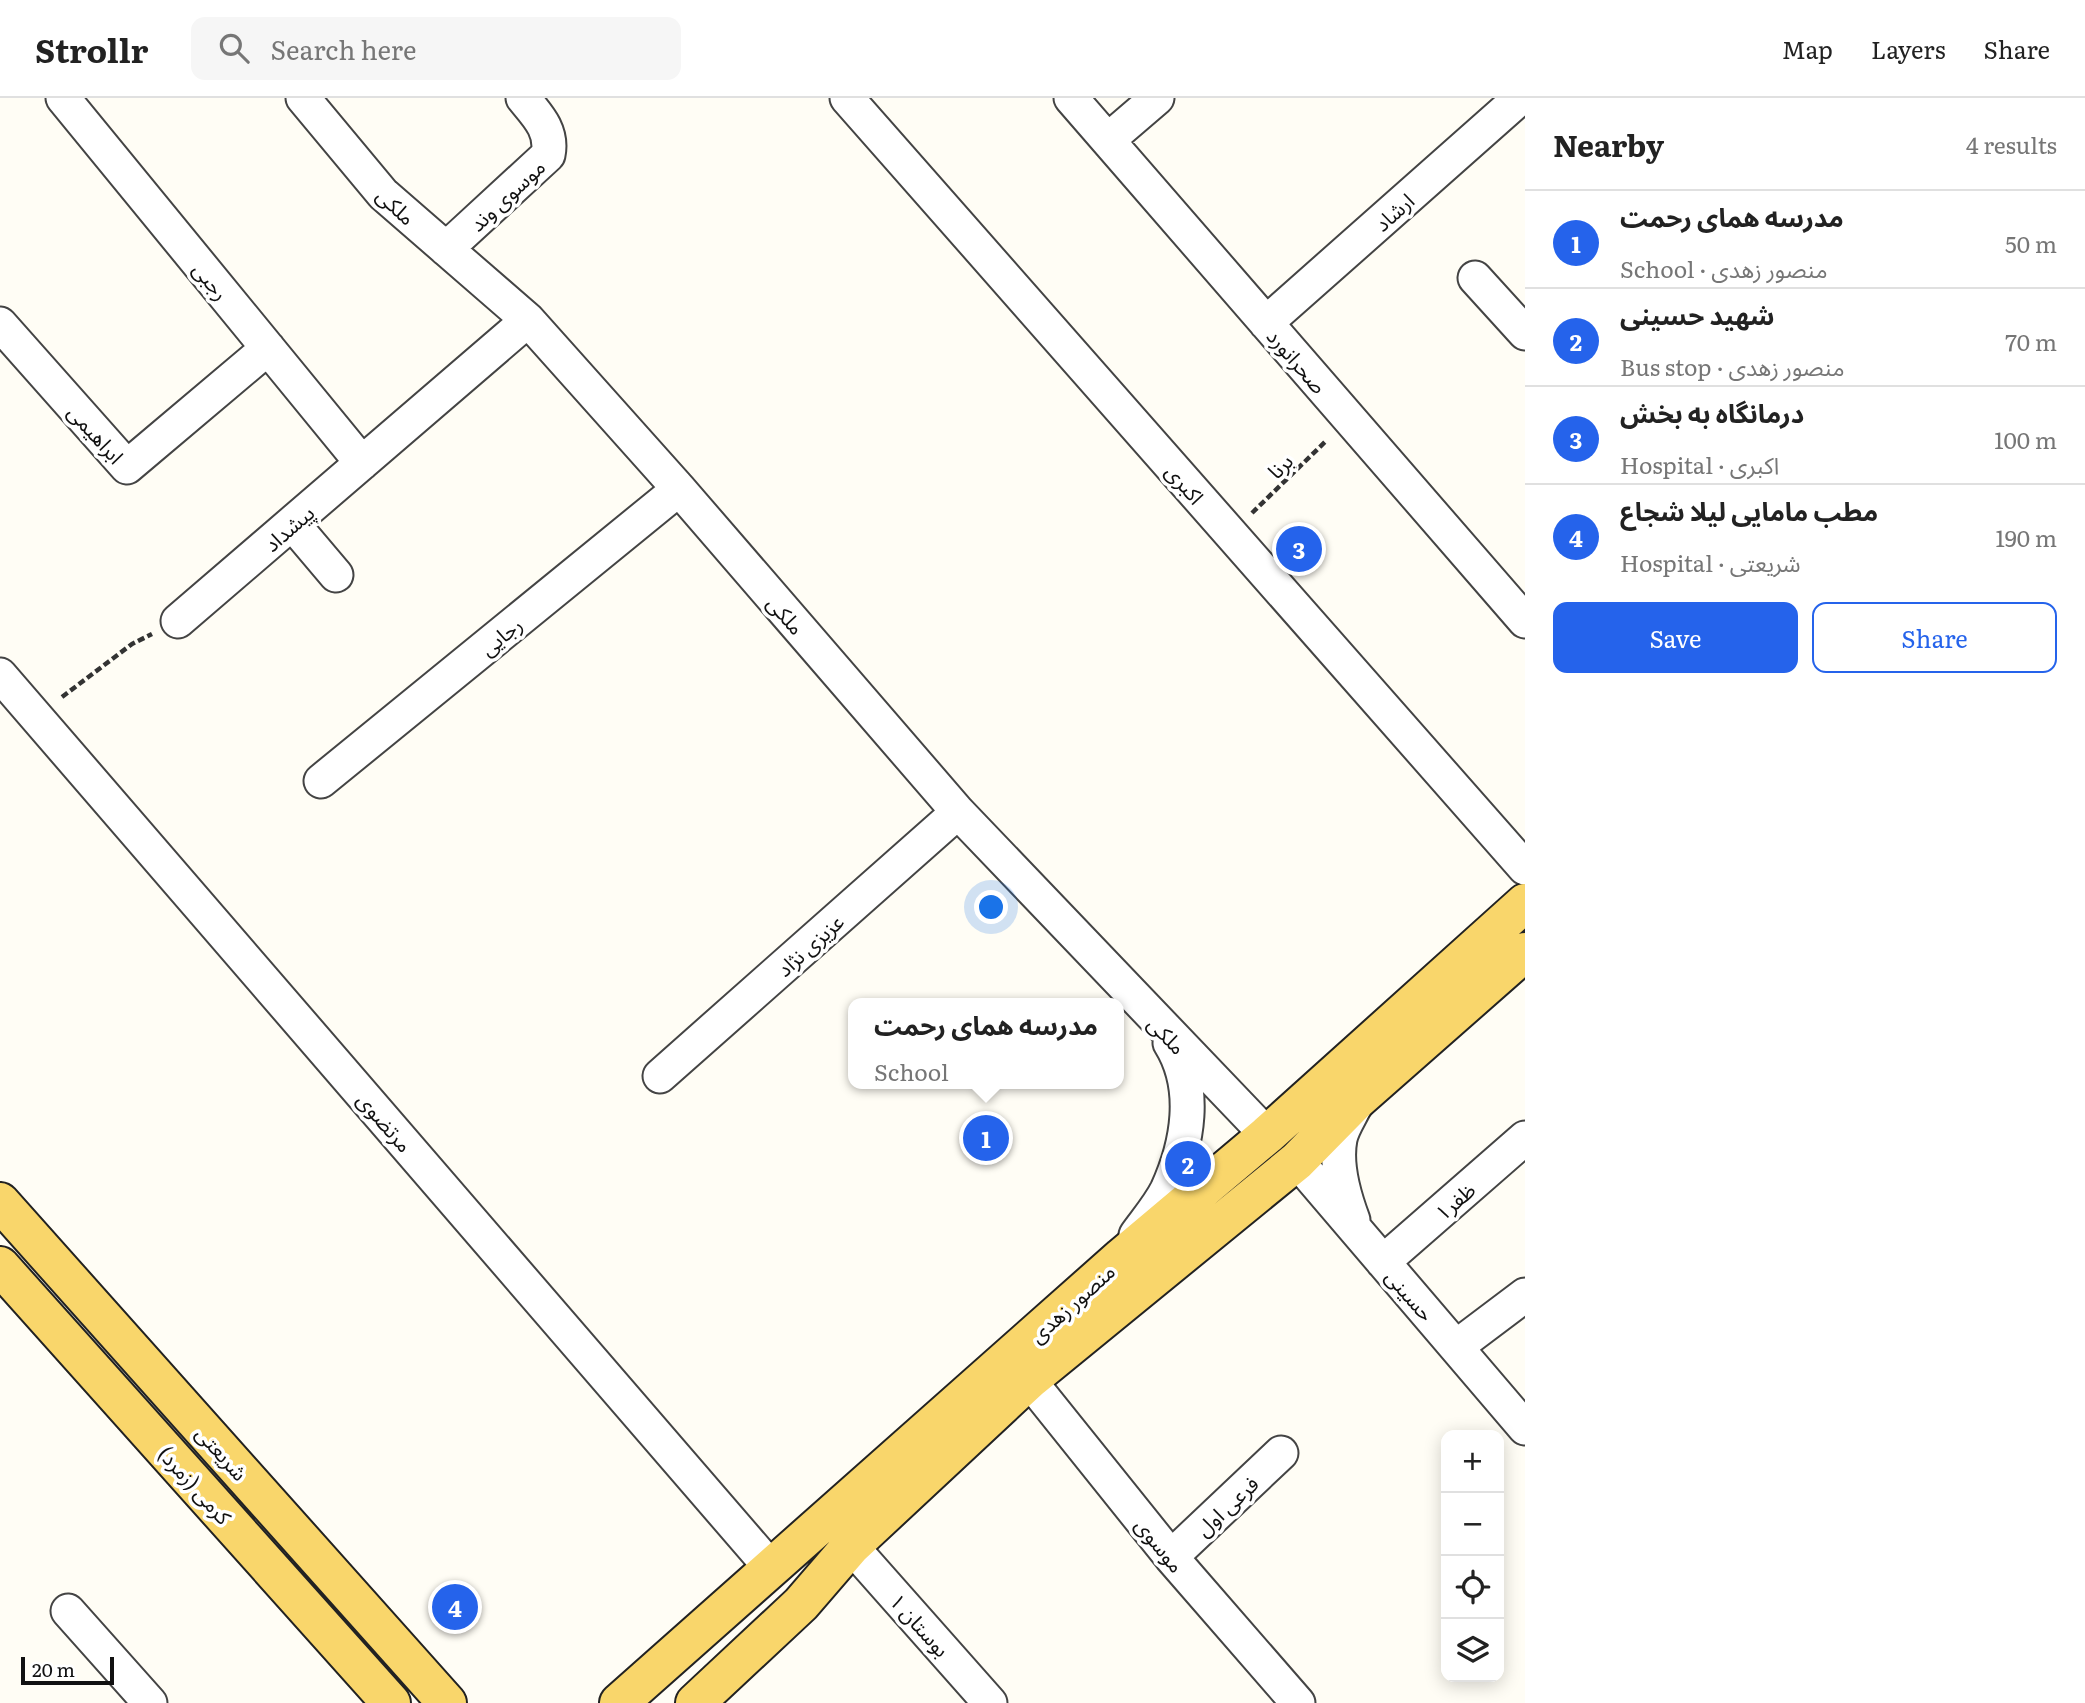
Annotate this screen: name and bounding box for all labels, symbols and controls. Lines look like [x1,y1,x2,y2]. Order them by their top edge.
search box [191,17,681,80]
text: Strollr [35,24,149,73]
icon: search [215,29,253,67]
text: Search here [271,29,416,68]
text: Map [1782,31,1833,66]
text: Layers [1871,31,1945,66]
text: Share [1983,31,2050,66]
text: Nearby [1553,122,1664,166]
text: 4 results [1966,127,2057,161]
street label: موسوی وند [461,151,551,237]
street label: ملکی [371,179,423,231]
street label: ارشاد [1366,185,1420,237]
text: مدرسه همای رحمت [1620,196,1844,235]
text: 1 [1571,226,1581,260]
text: 50 m [2005,226,2057,260]
text: School · منصور زهدی [1620,251,1827,285]
street label: رجبی [187,254,237,306]
text: شهید حسینی [1620,294,1775,333]
street label: صحرانورد [1261,320,1335,400]
text: 2 [1570,324,1582,358]
text: 70 m [2005,324,2057,358]
text: Bus stop · منصور زهدی [1620,349,1845,383]
text: درمانگاه به بخش [1620,392,1804,431]
street label: ابراهیمی [62,396,132,470]
text: 3 [1570,422,1582,456]
text: 100 m [1994,422,2057,456]
street label: برنا [1259,445,1299,485]
text: Hospital · اکبری [1620,447,1779,481]
street label: اکبری [1159,456,1213,510]
text: مطب مامایی لیلا شجاع [1620,490,1878,529]
street label: پیشداد [256,496,320,558]
text: 4 [1569,520,1583,554]
text: 190 m [1995,520,2057,554]
pin: 3 [1276,523,1322,575]
text: Hospital · شریعتی [1620,545,1801,579]
street label: ملکی [761,587,813,641]
button: Save [1553,602,1798,673]
button: Share [1812,602,2057,673]
street label: رجایی [472,608,528,662]
your location [974,890,1008,924]
street label: عزیزی نژاد [768,905,850,983]
popup [848,998,1124,1089]
text: مدرسه همای رحمت [874,1004,1098,1043]
street label: ملکی [1142,1008,1194,1060]
text: School [874,1054,949,1088]
street label: مرتضوی [351,1084,421,1158]
pin: 1 [963,1112,1009,1164]
pin: 2 [1165,1138,1211,1190]
street label: ظفر۱ [1427,1174,1481,1226]
street label: منصور زهدی [1021,1255,1121,1349]
street label: حسینی [1379,1261,1443,1327]
street label: شریعتی [190,1418,256,1486]
map controls [1441,1430,1504,1682]
button: + [1441,1430,1504,1493]
street label: کرمی (زمرد) [152,1438,240,1530]
street label: فرعی اول [1187,1468,1265,1542]
button: − [1441,1493,1504,1556]
street label: موسوی [1129,1510,1193,1578]
button: locate [1441,1556,1504,1619]
pin: 4 [432,1581,478,1633]
street label: بوستان ۱ [884,1585,958,1663]
button: layers [1441,1619,1504,1682]
scale bar [21,1654,114,1686]
text: 20 m [32,1655,75,1683]

